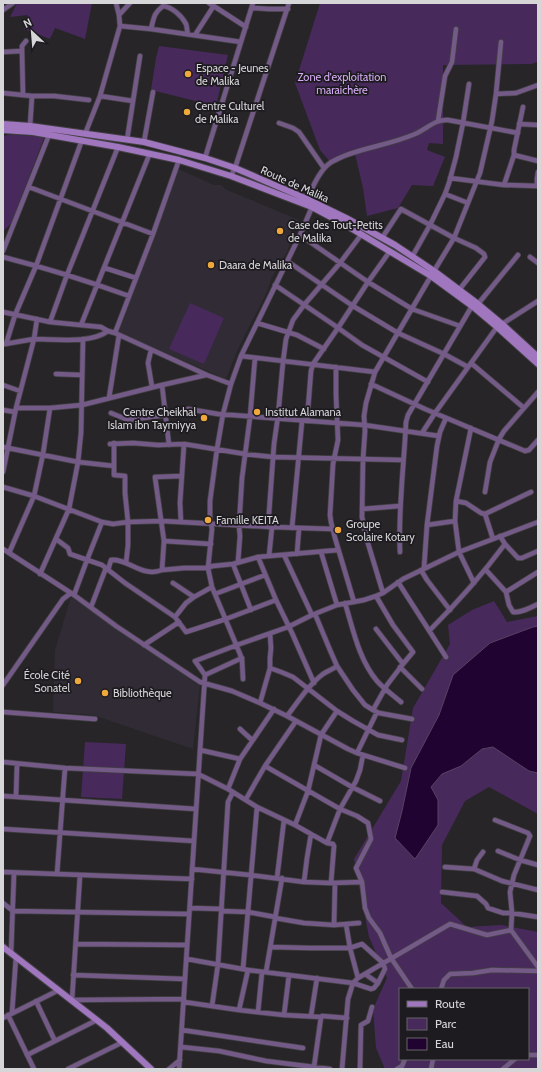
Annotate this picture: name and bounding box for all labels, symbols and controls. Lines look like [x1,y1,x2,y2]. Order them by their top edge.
north arrow [12,12,52,52]
text: N [21,15,34,31]
place label: Espace - Jeunes de Malika [196,61,269,88]
marker: Espace - Jeunes de Malika [183,69,193,79]
park label: Zone d'exploitation maraichère [298,70,386,97]
place label: Centre Culturel de Malika [195,99,265,126]
marker: Centre Culturel de Malika [182,107,192,117]
street label: Route de Malika [259,163,332,206]
place label: Case des Tout-Petits de Malika [288,218,383,245]
marker: Case des Tout-Petits de Malika [275,226,285,236]
place label: Daara de Malika [219,258,293,272]
marker: Daara de Malika [206,260,216,270]
place label: Centre Cheikhal Islam ibn Taymiyya [108,405,197,432]
place label: Institut Alamana [265,405,342,419]
marker: Institut Alamana [252,407,262,417]
marker: Centre Cheikhal Islam ibn Taymiyya [199,413,209,423]
place label: Famille KEITA [216,513,279,527]
marker: Famille KEITA [203,515,213,525]
place label: Groupe Scolaire Kotary [346,517,415,544]
marker: Groupe Scolaire Kotary [333,525,343,535]
place label: École Cité Sonatel [24,668,70,695]
marker: École Cité Sonatel [73,676,83,686]
place label: Bibliothèque [113,686,172,700]
marker: Bibliothèque [100,688,110,698]
legend [399,988,529,1060]
text: Route [435,996,465,1011]
text: Parc [435,1016,457,1031]
text: Eau [435,1036,454,1051]

